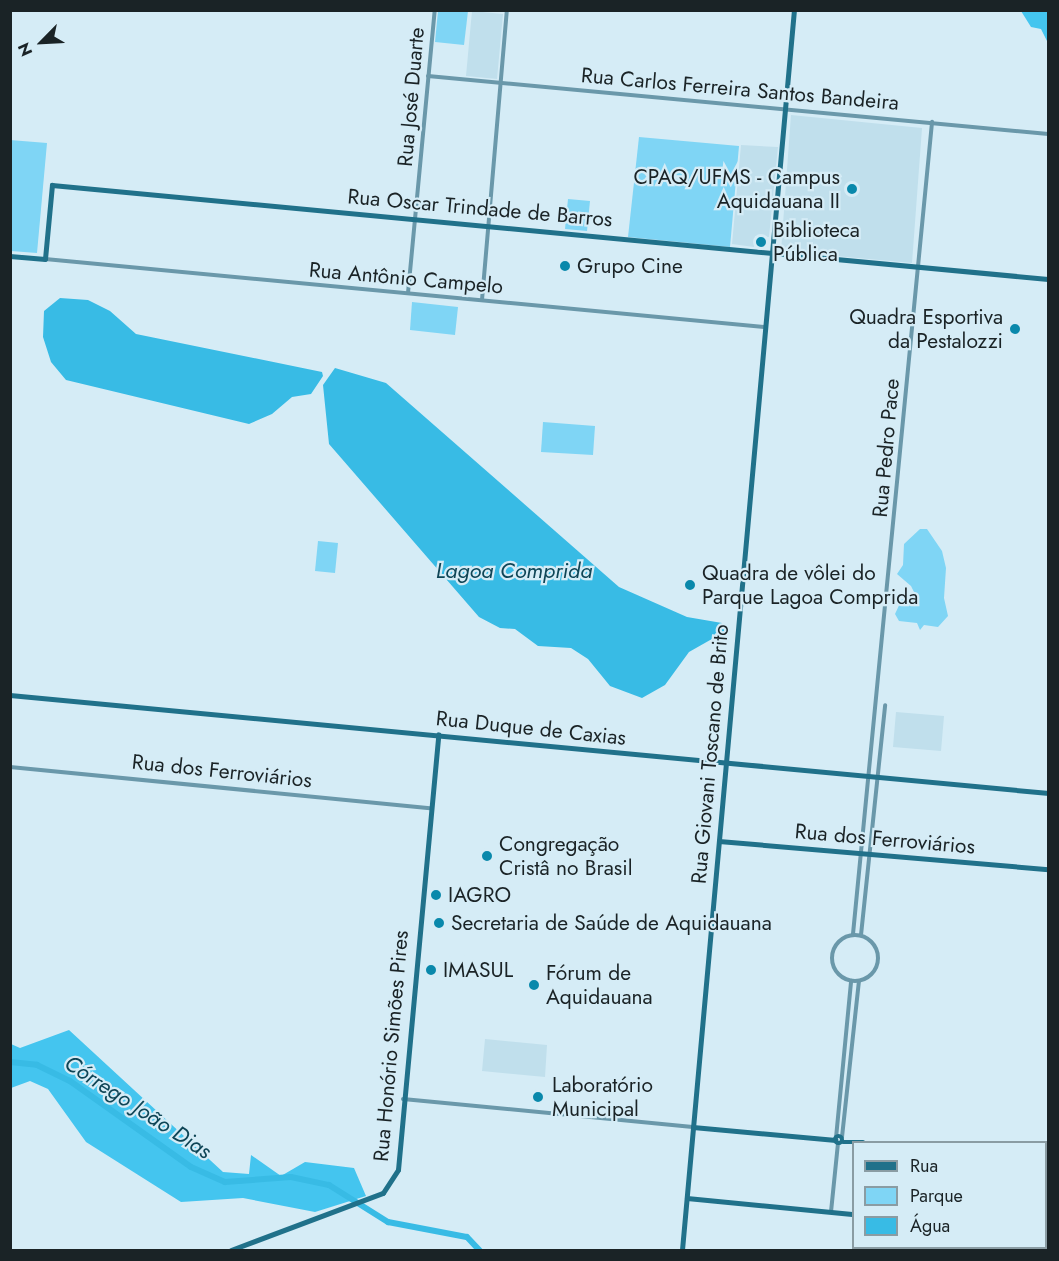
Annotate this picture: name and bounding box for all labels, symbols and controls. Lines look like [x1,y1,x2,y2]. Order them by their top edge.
north arrow [12,12,72,72]
street label: Rua José Duarte [392,26,430,168]
text: N [12,39,38,60]
street label: Rua Carlos Ferreira Santos Bandeira [580,63,900,115]
place label: CPAQ/UFMS - Campus Aquidauana II [633,164,840,214]
marker: CPAQ/UFMS - Campus Aquidauana II [845,182,859,196]
street label: Rua Oscar Trindade de Barros [347,184,613,232]
place label: Biblioteca Pública [773,217,860,267]
marker: Biblioteca Pública [754,235,768,249]
place label: Grupo Cine [577,253,683,279]
street label: Rua Antônio Campelo [308,257,504,299]
marker: Grupo Cine [558,259,572,273]
place label: Quadra Esportiva da Pestalozzi [849,304,1003,354]
marker: Quadra Esportiva da Pestalozzi [1008,322,1022,336]
street label: Rua Pedro Pace [867,377,905,519]
water label: Lagoa Comprida [436,558,592,584]
place label: Quadra de vôlei do Parque Lagoa Comprida [702,560,918,610]
marker: Quadra de vôlei do Parque Lagoa Comprida [683,578,697,592]
street label: Rua Giovani Toscano de Brito [686,623,734,885]
street label: Rua Duque de Caxias [435,705,627,751]
street label: Rua dos Ferroviários [131,749,313,793]
street label: Rua dos Ferroviários [794,819,976,859]
place label: Congregação Cristâ no Brasil [499,831,633,881]
marker: Congregação Cristâ no Brasil [480,849,494,863]
place label: IAGRO [448,882,511,908]
marker: IAGRO [429,888,443,902]
place label: Secretaria de Saúde de Aquidauana [451,910,772,936]
marker: Secretaria de Saúde de Aquidauana [432,916,446,930]
street label: Rua Honório Simões Pires [368,929,414,1163]
place label: IMASUL [443,957,513,983]
place label: Fórum de Aquidauana [546,960,653,1010]
marker: IMASUL [424,963,438,977]
marker: Fórum de Aquidauana [527,978,541,992]
water label: Córrego João Dias [59,1050,217,1164]
place label: Laboratório Municipal [552,1072,653,1122]
marker: Laboratório Municipal [529,1088,547,1106]
legend [852,1141,1047,1249]
text: Rua [910,1153,938,1179]
text: Parque [910,1183,963,1209]
text: Água [910,1213,950,1239]

